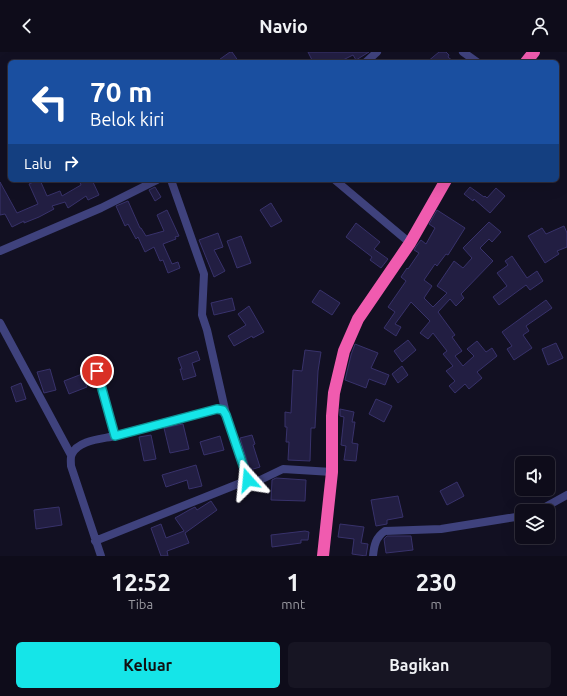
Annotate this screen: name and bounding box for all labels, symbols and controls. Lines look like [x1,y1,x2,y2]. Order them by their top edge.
icon: back [16,15,38,37]
icon: person [529,15,551,37]
text: Navio [259,16,308,36]
icon: left [24,76,76,128]
text: 70 m [90,76,152,107]
text: Belok kiri [90,109,164,129]
icon: right [60,152,82,174]
text: Lalu [24,155,52,172]
pin [80,354,114,388]
icon: arrive [86,360,108,382]
map controls [515,456,555,544]
button: sound [515,456,555,496]
position arrow [227,459,269,501]
button: layers [515,504,555,544]
text: 12:52 [111,569,171,596]
text: 1 [286,569,300,596]
text: 230 [416,569,456,596]
text: Tiba [128,597,153,611]
text: mnt [281,597,305,611]
text: m [430,597,442,611]
button: Keluar [16,642,280,688]
button: Bagikan [288,642,551,688]

